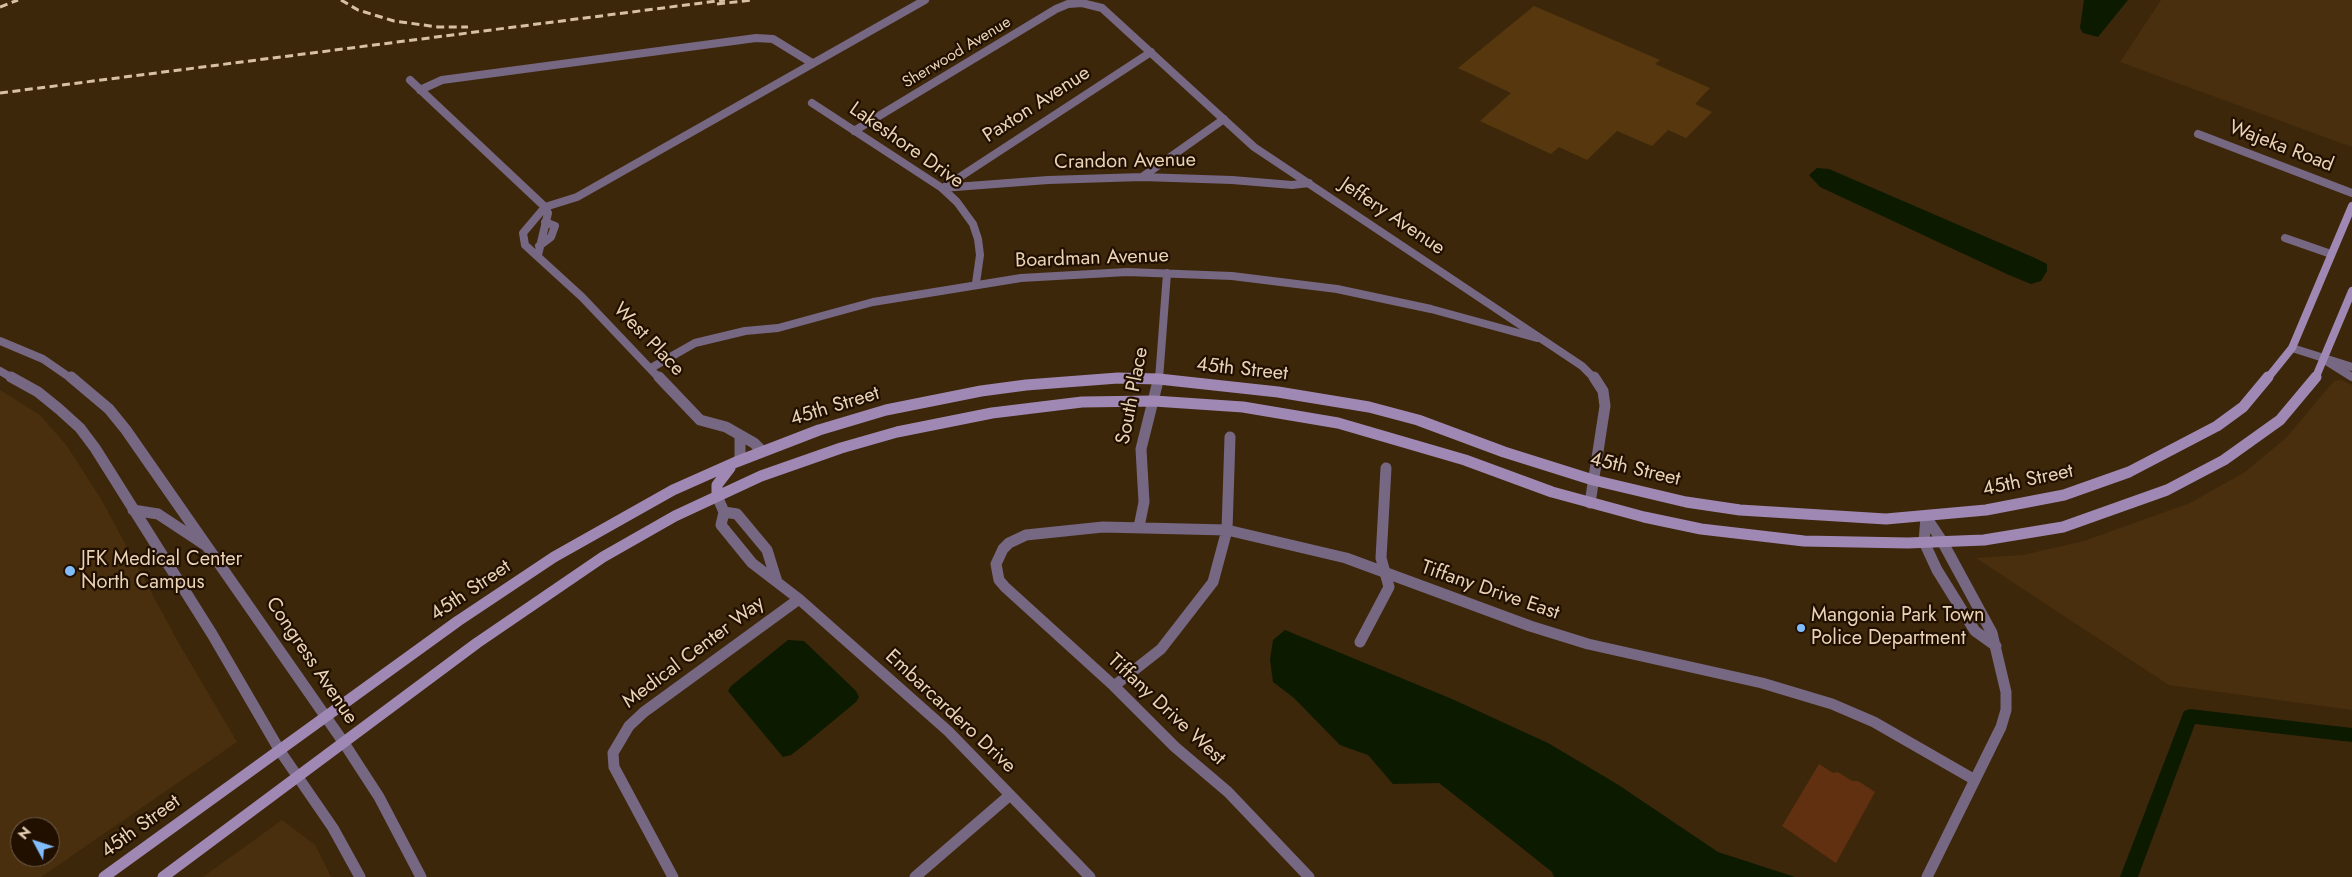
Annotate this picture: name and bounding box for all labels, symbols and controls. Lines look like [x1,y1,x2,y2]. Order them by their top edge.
street label: Sherwood Avenue [899,13,1015,93]
street label: Paxton Avenue [979,61,1095,149]
street label: Lakeshore Drive [844,98,968,194]
street label: Wajeka Road [2225,116,2337,178]
street label: Crandon Avenue [1054,149,1196,175]
street label: Jeffery Avenue [1335,173,1449,261]
street label: Boardman Avenue [1015,244,1169,274]
street label: West Place [607,298,689,382]
street label: South Place [1112,345,1154,447]
street label: 45th Street [1195,353,1289,387]
street label: 45th Street [788,382,882,432]
street label: 45th Street [1587,448,1683,492]
street label: 45th Street [1981,460,2075,502]
place label: JFK Medical Center North Campus [81,548,242,595]
street label: 45th Street [426,555,516,627]
street label: Tiffany Drive East [1418,556,1562,626]
marker: JFK Medical Center North Campus [63,564,77,578]
street label: Medical Center Way [618,592,770,714]
street label: Congress Avenue [260,593,362,729]
place label: Mangonia Park Town Police Department [1811,604,1985,651]
marker: Mangonia Park Town Police Department [1795,622,1807,634]
street label: Embarcardero Drive [880,645,1020,779]
street label: Tiffany Drive West [1102,649,1230,771]
street label: 45th Street [97,790,185,864]
north arrow [10,817,60,867]
text: N [13,822,36,844]

